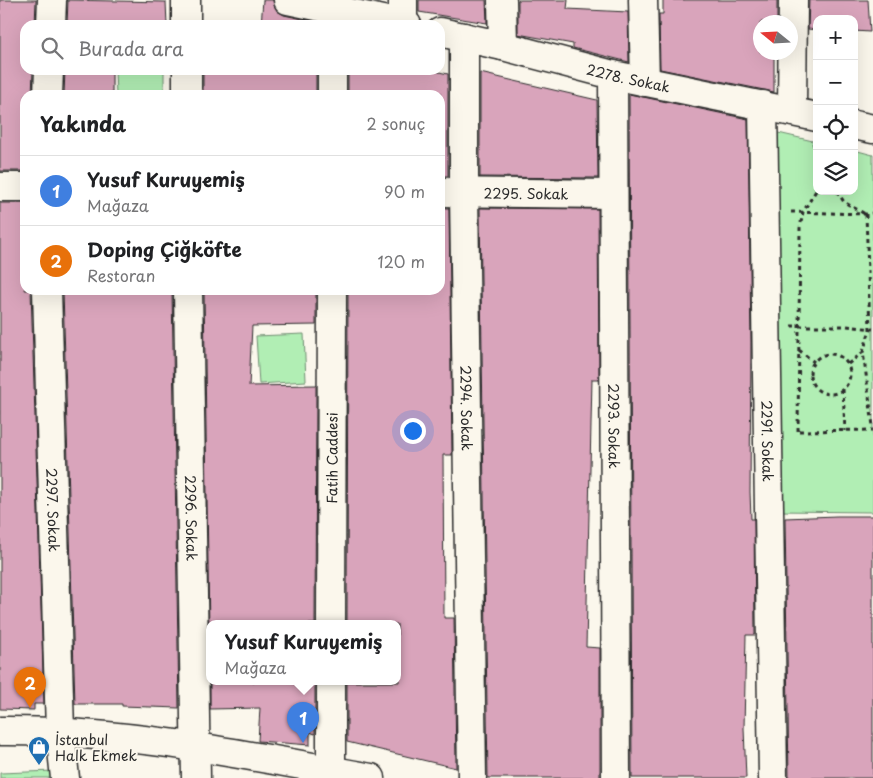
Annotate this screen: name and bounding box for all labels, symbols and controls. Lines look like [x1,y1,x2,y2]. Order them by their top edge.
north arrow [753,15,798,60]
map controls [813,15,858,195]
button: + [813,15,858,60]
search box [20,20,445,75]
icon: search [38,34,66,62]
text: Burada ara [78,34,183,62]
street label: 2278. Sokak [584,58,672,97]
button: − [813,60,858,105]
button: locate [813,105,858,150]
text: Yakında [40,107,126,139]
text: 2 sonuç [367,111,425,135]
button: layers [813,150,858,195]
text: Yusuf Kuruyemiş [87,165,245,193]
text: 1 [52,179,60,203]
text: 90 m [384,179,425,203]
street label: 2295. Sokak [483,182,569,204]
text: Mağaza [87,193,149,217]
text: Doping Çiğköfte [87,235,242,263]
text: 2 [50,249,62,273]
text: 120 m [378,249,425,273]
text: Restoran [87,263,155,287]
street label: 2294. Sokak [456,365,478,451]
street label: 2293. Sokak [604,383,625,469]
street label: 2291. Sokak [757,400,779,482]
street label: Fatih Caddesi [321,412,342,504]
your location [400,418,426,444]
street label: 2297. Sokak [42,468,65,552]
street label: 2296. Sokak [181,475,203,561]
popup [206,620,401,685]
text: Yusuf Kuruyemiş [225,627,382,655]
text: Mağaza [225,655,286,679]
pin: 2 [14,667,46,708]
pin: 1 [287,702,319,743]
place label: İstanbul Halk Ekmek [55,729,137,766]
shop icon: İstanbul Halk Ekmek [27,735,51,766]

